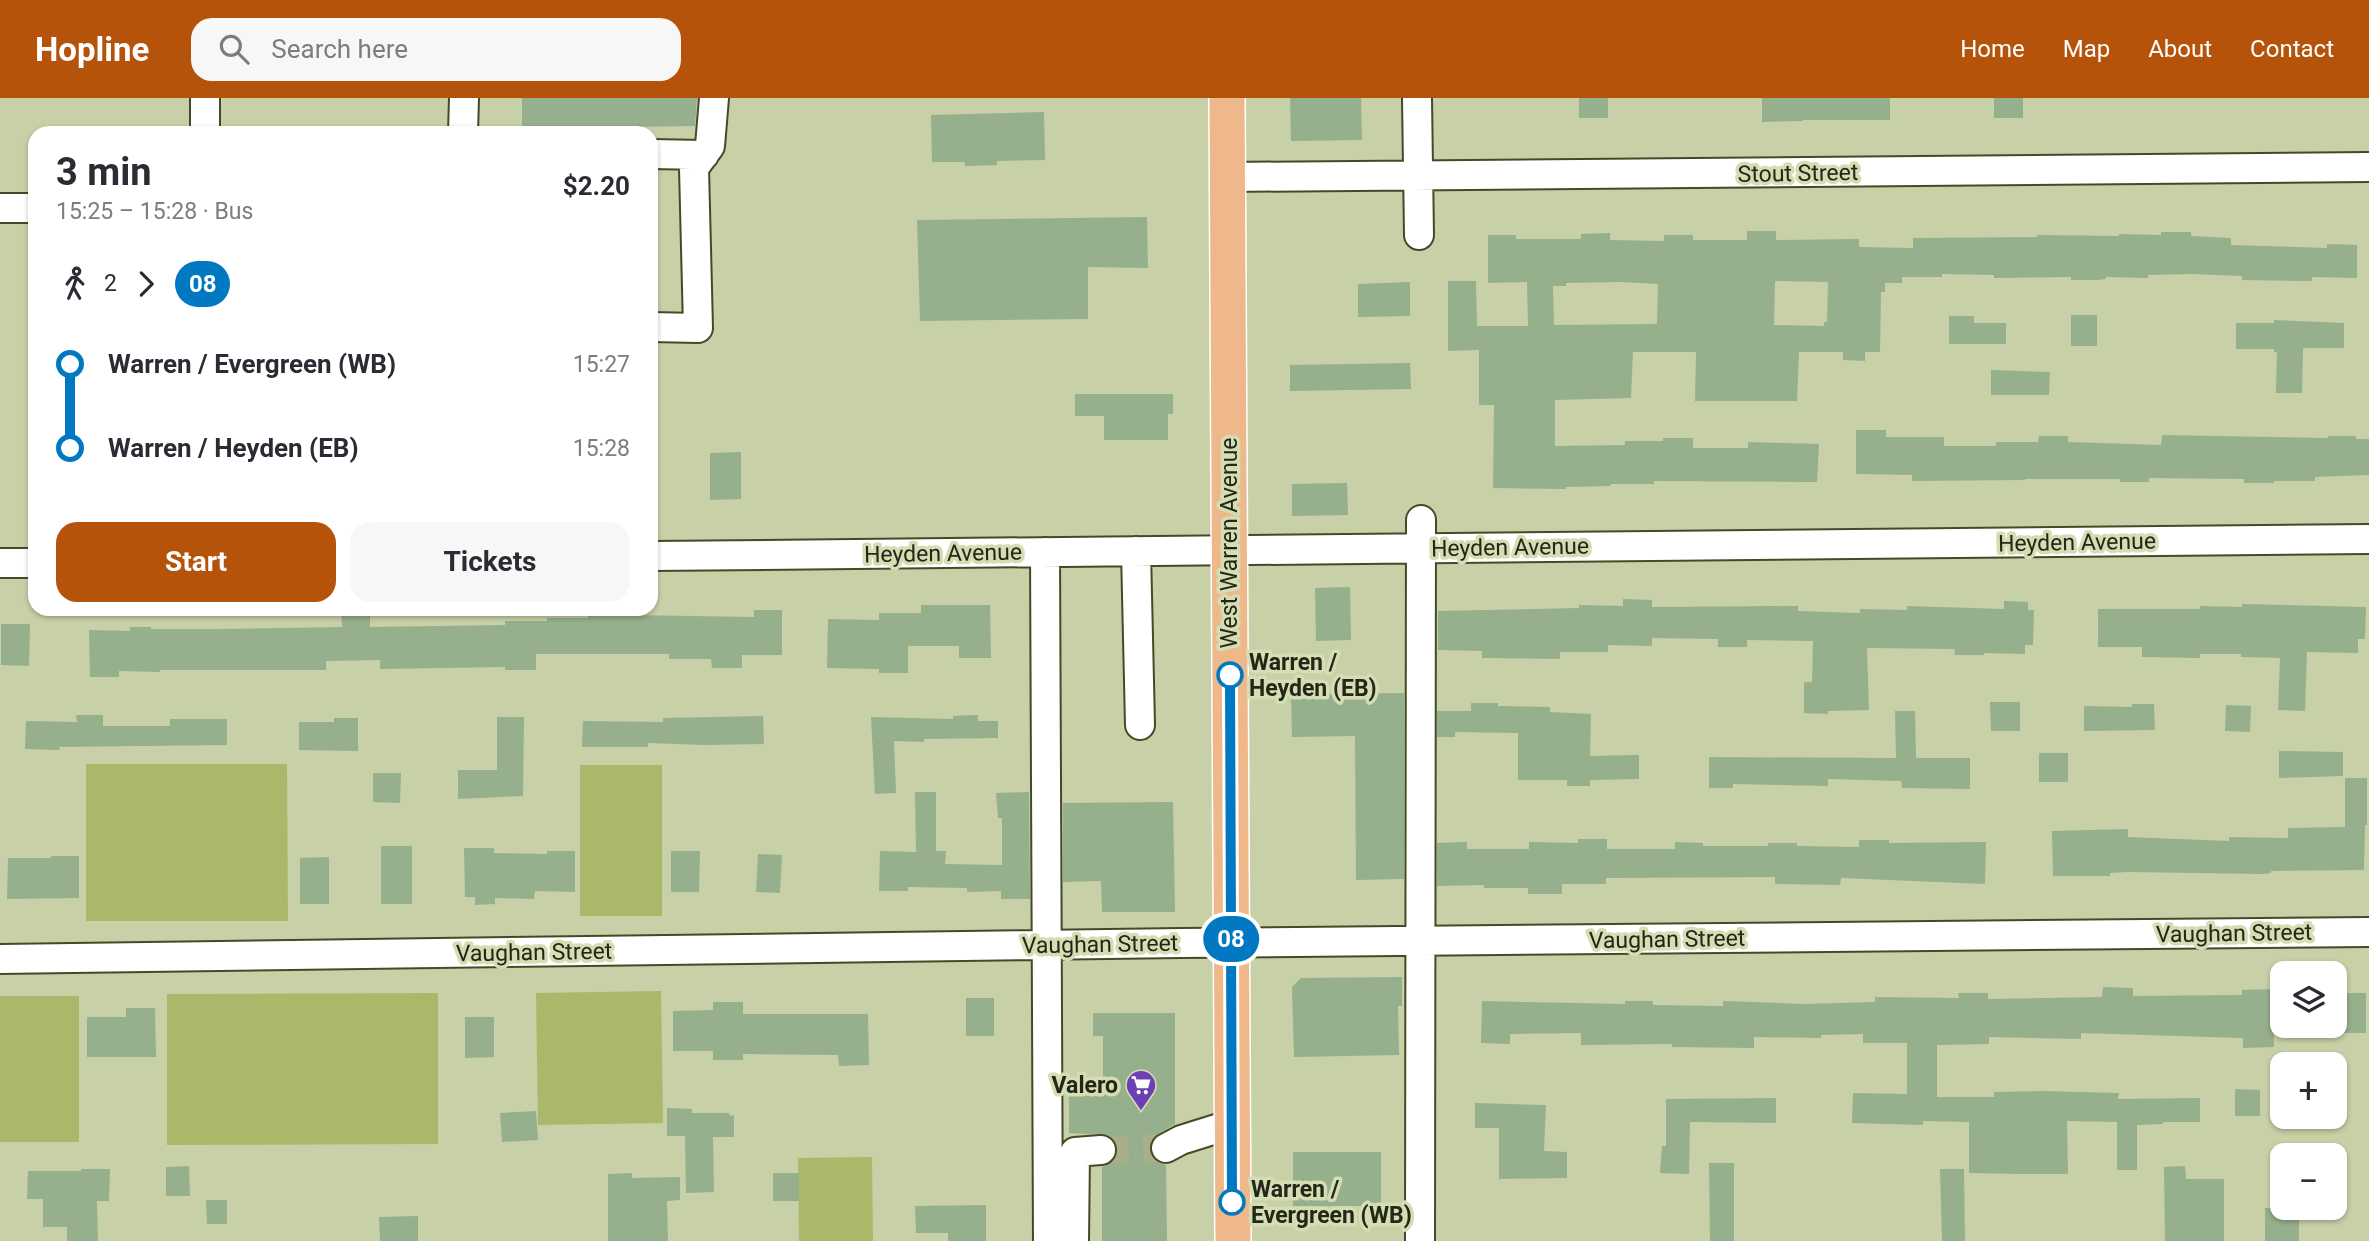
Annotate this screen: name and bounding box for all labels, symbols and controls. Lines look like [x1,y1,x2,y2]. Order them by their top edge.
search box [191,18,681,81]
text: Hopline [35,30,149,69]
icon: search [215,30,253,68]
text: Search here [271,34,408,64]
text: Home [1960,35,2025,63]
text: Map [2063,35,2110,63]
text: About [2148,35,2212,63]
text: Contact [2250,35,2334,63]
text: 3 min [56,150,152,194]
street label: Stout Street [1737,159,1859,188]
text: $2.20 [563,171,630,201]
text: 15:25 – 15:28 · Bus [56,198,253,225]
icon: walk [56,265,94,303]
icon: forward [127,265,165,303]
text: 2 [104,270,117,297]
text: 08 [189,270,216,298]
text: Warren / Evergreen (WB) [108,349,396,379]
text: 15:27 [573,351,630,378]
text: Warren / Heyden (EB) [108,433,359,463]
text: 15:28 [573,435,630,462]
street label: West Warren Avenue [1216,437,1243,649]
button: Start [56,522,336,602]
button: Tickets [350,522,630,602]
street label: Heyden Avenue [1998,528,2156,557]
street label: Heyden Avenue [1431,533,1589,562]
street label: Heyden Avenue [864,539,1022,568]
place label: Warren / Heyden (EB) [1249,649,1377,702]
marker: Warren / Heyden (EB) [1217,662,1243,688]
line badge: 08 [1200,916,1262,962]
street label: Vaughan Street [2156,919,2312,948]
text: 08 [1217,925,1245,953]
street label: Vaughan Street [1589,925,1745,954]
street label: Vaughan Street [1022,930,1178,959]
street label: Vaughan Street [456,938,612,967]
map controls [2270,961,2347,1220]
button: layers [2270,961,2347,1038]
button: + [2270,1052,2347,1129]
supermarket icon: Valero [1124,1068,1158,1112]
place label: Valero [1052,1072,1118,1099]
button: − [2270,1143,2347,1220]
place label: Warren / Evergreen (WB) [1251,1176,1412,1229]
marker: Warren / Evergreen (WB) [1219,1189,1245,1215]

